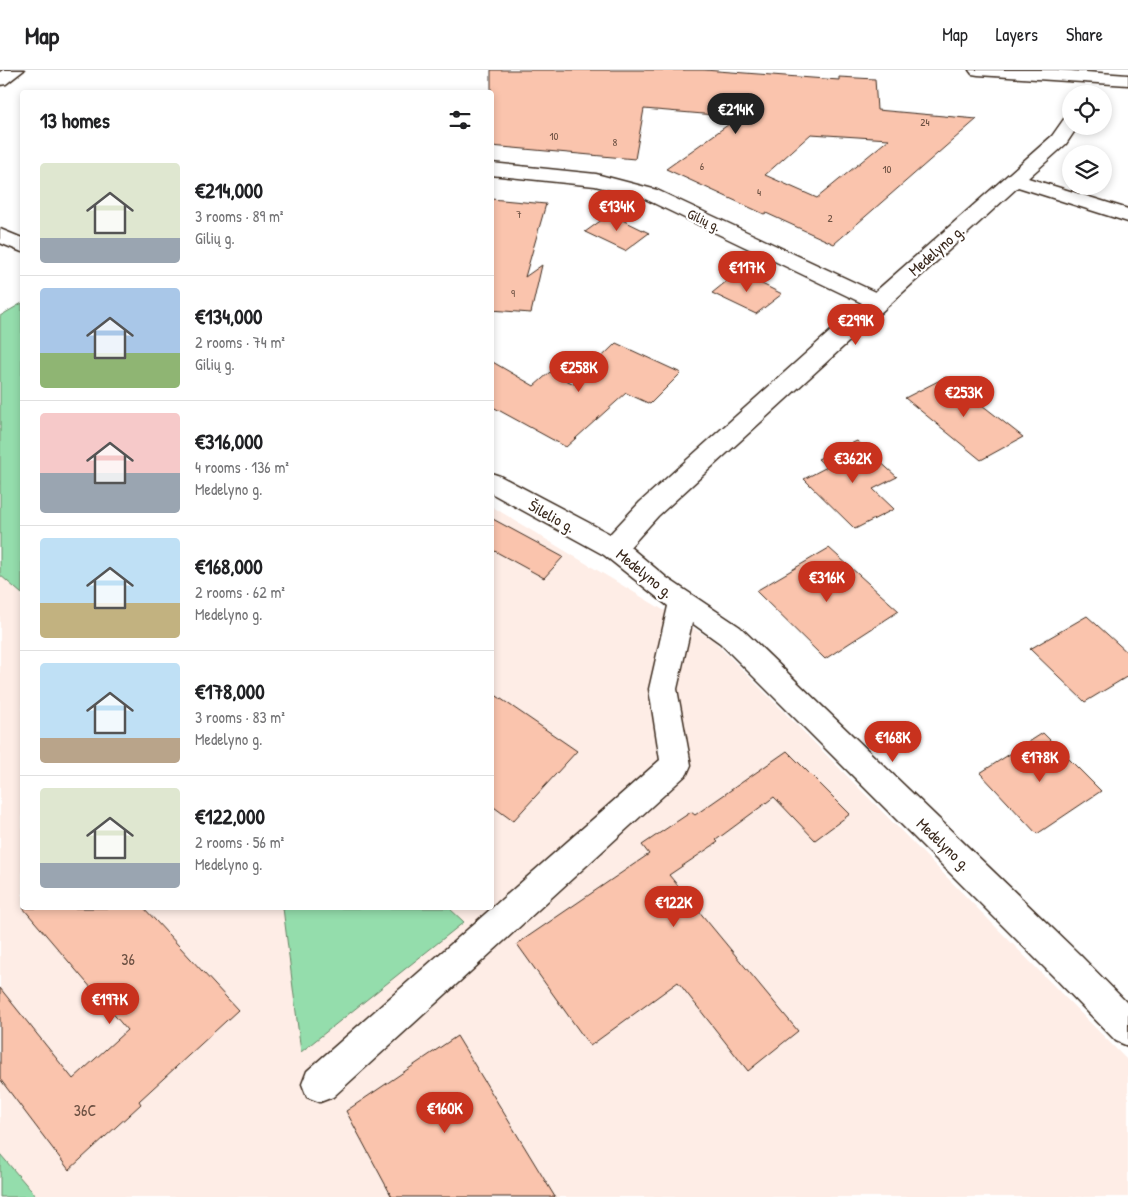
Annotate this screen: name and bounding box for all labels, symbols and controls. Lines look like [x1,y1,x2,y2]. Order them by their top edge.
text: Map [25,19,59,51]
text: Map [942,22,968,47]
text: Layers [996,22,1038,47]
text: Share [1066,22,1103,47]
map controls [1062,85,1112,195]
button: locate [1062,85,1112,135]
pin: €214K [701,92,771,135]
text: €214K [718,98,754,120]
text: 13 homes [40,106,110,135]
icon: filters [446,106,474,134]
house number: 24 [920,115,930,129]
house number: 10 [550,129,559,143]
house number: 8 [613,135,618,149]
button: layers [1062,145,1112,195]
house number: 6 [700,159,705,173]
house number: 10 [883,162,892,176]
text: €214,000 [195,176,263,205]
icon: home [80,183,140,243]
house number: 4 [757,185,761,199]
pin: €134K [582,190,652,232]
text: €134K [599,195,635,217]
street label: Gilių g. [684,204,724,236]
text: 3 rooms · 89 m² [195,205,284,227]
house number: 7 [516,207,522,221]
house number: 2 [827,211,833,225]
street label: Medelyno g. [903,220,969,280]
text: Gilių g. [195,227,235,249]
pin: €117K [712,250,782,293]
text: €117K [729,256,765,278]
house number: 9 [511,286,515,300]
text: €134,000 [195,302,262,331]
pin: €299K [821,304,891,346]
icon: home [80,308,140,368]
text: €299K [838,309,874,331]
text: 2 rooms · 74 m² [195,331,285,353]
pin: €258K [544,350,614,393]
text: Gilių g. [195,353,235,375]
text: €258K [560,356,598,378]
pin: €253K [929,376,999,418]
text: €253K [945,381,983,403]
text: €316,000 [195,427,263,456]
icon: home [80,433,140,493]
pin: €362K [818,442,888,484]
text: €362K [834,447,872,469]
text: 4 rooms · 136 m² [195,456,289,478]
text: Medelyno g. [195,478,262,500]
street label: Šilelio g. [525,494,579,538]
street label: Medelyno g. [612,543,678,603]
text: €168,000 [195,552,263,581]
icon: home [80,558,140,618]
pin: €316K [792,560,862,603]
text: €316K [809,566,845,588]
text: 2 rooms · 62 m² [195,581,285,603]
text: Medelyno g. [195,603,262,625]
text: €178,000 [195,677,265,706]
icon: home [80,683,140,743]
text: 3 rooms · 83 m² [195,706,285,728]
pin: €168K [858,720,928,763]
text: €168K [875,726,911,748]
text: Medelyno g. [195,728,262,750]
pin: €178K [1005,740,1075,783]
text: €178K [1022,746,1058,768]
text: €122,000 [195,802,265,831]
icon: home [80,808,140,868]
street label: Medelyno g. [912,813,976,875]
text: 2 rooms · 56 m² [195,831,284,853]
text: Medelyno g. [195,853,262,875]
pin: €122K [639,886,709,928]
text: €122K [656,891,692,913]
house number: 36 [121,948,135,970]
pin: €197K [75,982,145,1025]
text: €197K [92,988,128,1010]
pin: €160K [410,1092,480,1134]
text: €160K [427,1097,463,1119]
house number: 36C [74,1099,96,1121]

